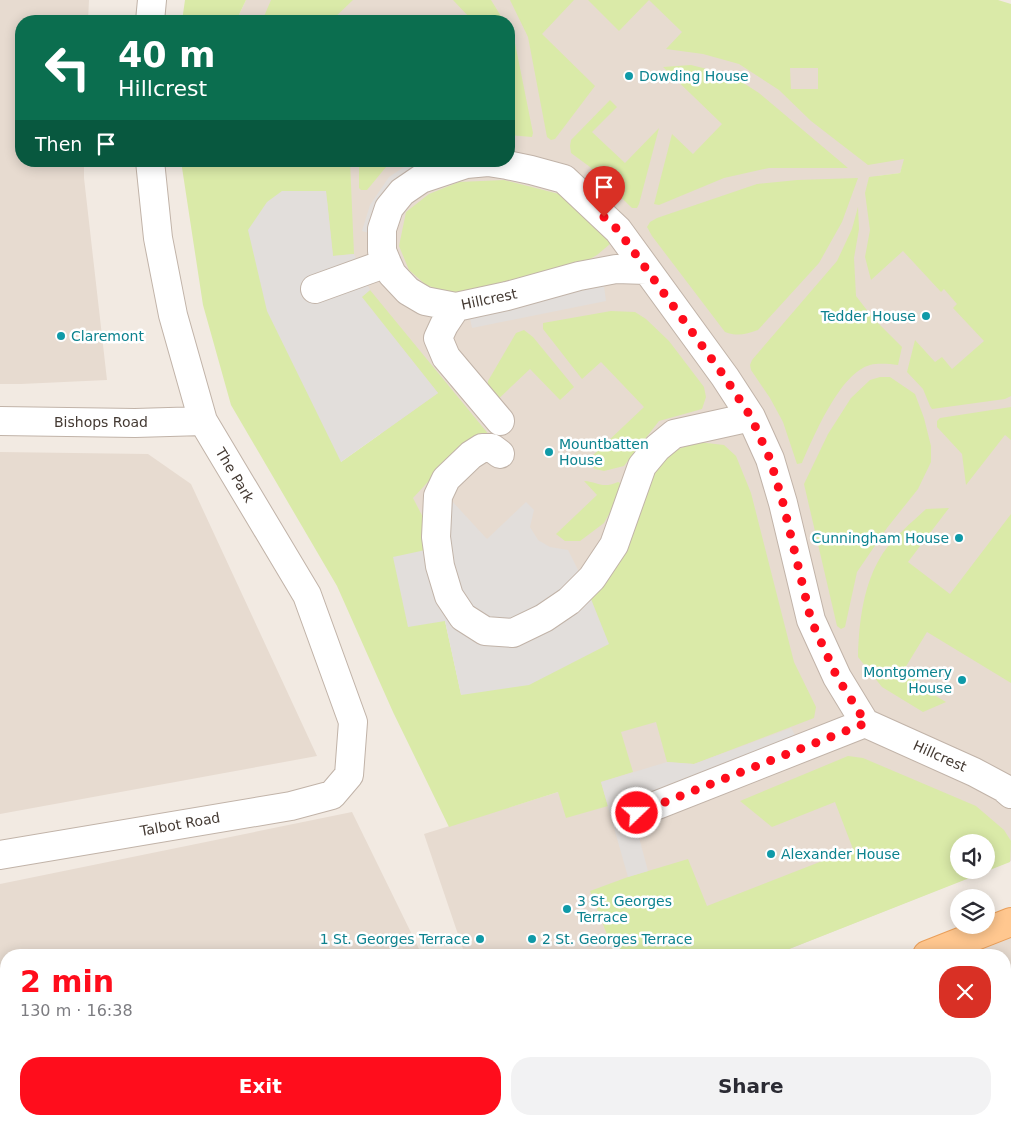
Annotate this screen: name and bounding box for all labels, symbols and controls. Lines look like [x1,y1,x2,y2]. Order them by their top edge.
icon: left [35,35,100,100]
text: 40 m [118,35,215,75]
place label: Dowding House [639,68,749,84]
marker: Dowding House [623,70,635,82]
text: Hillcrest [118,76,207,101]
icon: arrive [92,130,120,158]
text: Then [35,133,82,155]
pin [583,166,625,217]
icon: arrive [590,173,618,201]
street label: Hillcrest [460,285,519,313]
place label: Tedder House [820,308,916,324]
marker: Tedder House [920,310,932,322]
place label: Claremont [71,328,144,344]
marker: Claremont [55,330,67,342]
street label: Bishops Road [54,414,148,430]
place label: Mountbatten House [559,436,649,468]
street label: The Park [212,444,258,506]
marker: Mountbatten House [543,446,555,458]
place label: Cunningham House [812,530,949,546]
marker: Cunningham House [953,532,965,544]
place label: Montgomery House [863,664,952,696]
marker: Montgomery House [956,674,968,686]
street label: Hillcrest [911,737,970,775]
position arrow [610,786,662,838]
street label: Talbot Road [138,809,221,839]
map controls [950,834,995,934]
button: sound [950,834,995,879]
place label: Alexander House [781,846,900,862]
marker: Alexander House [765,848,777,860]
button: layers [950,889,995,934]
place label: 3 St. Georges Terrace [576,893,672,925]
marker: 3 St. Georges Terrace [561,903,573,915]
place label: 1 St. Georges Terrace [320,931,470,947]
place label: 2 St. Georges Terrace [542,931,692,947]
marker: 1 St. Georges Terrace [474,933,486,945]
marker: 2 St. Georges Terrace [526,933,538,945]
text: 2 min [20,964,114,999]
button: close [939,966,991,1018]
text: 130 m · 16:38 [20,1001,133,1020]
button: Exit [20,1057,501,1115]
button: Share [511,1057,991,1115]

